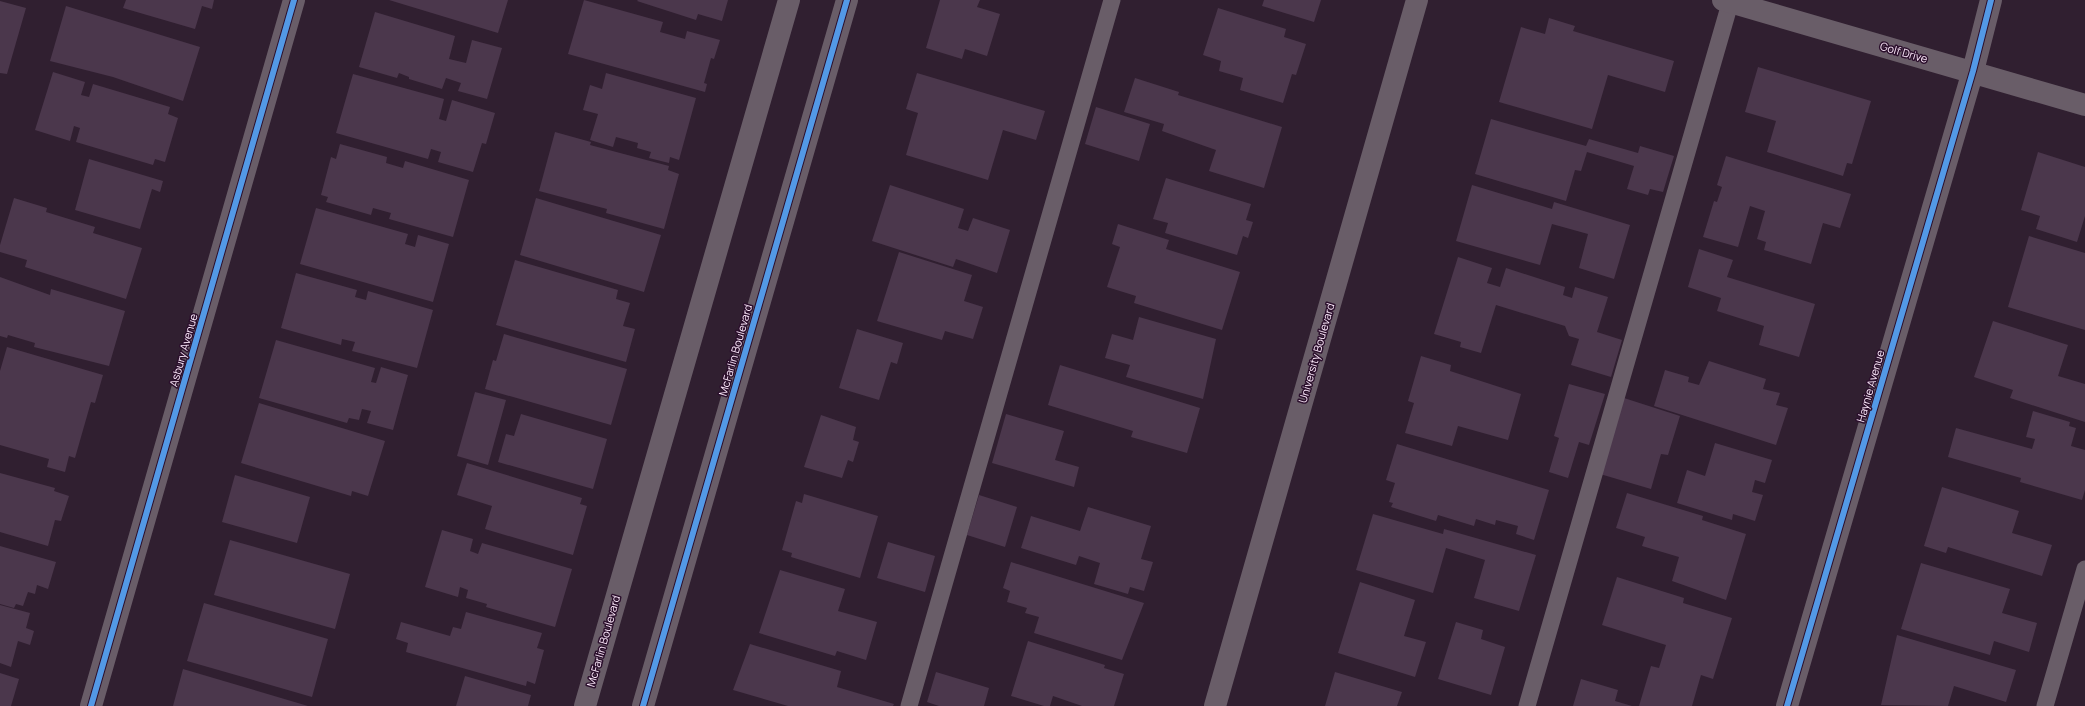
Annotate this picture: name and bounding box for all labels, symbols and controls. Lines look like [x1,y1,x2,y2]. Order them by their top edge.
street label: Golf Drive [1879,38,1930,66]
street label: University Boulevard [1295,301,1337,405]
street label: McFarlin Boulevard [715,302,755,398]
street label: Asbury Avenue [165,311,201,388]
street label: Haynie Avenue [1853,348,1888,424]
street label: McFarlin Boulevard [583,593,623,689]

